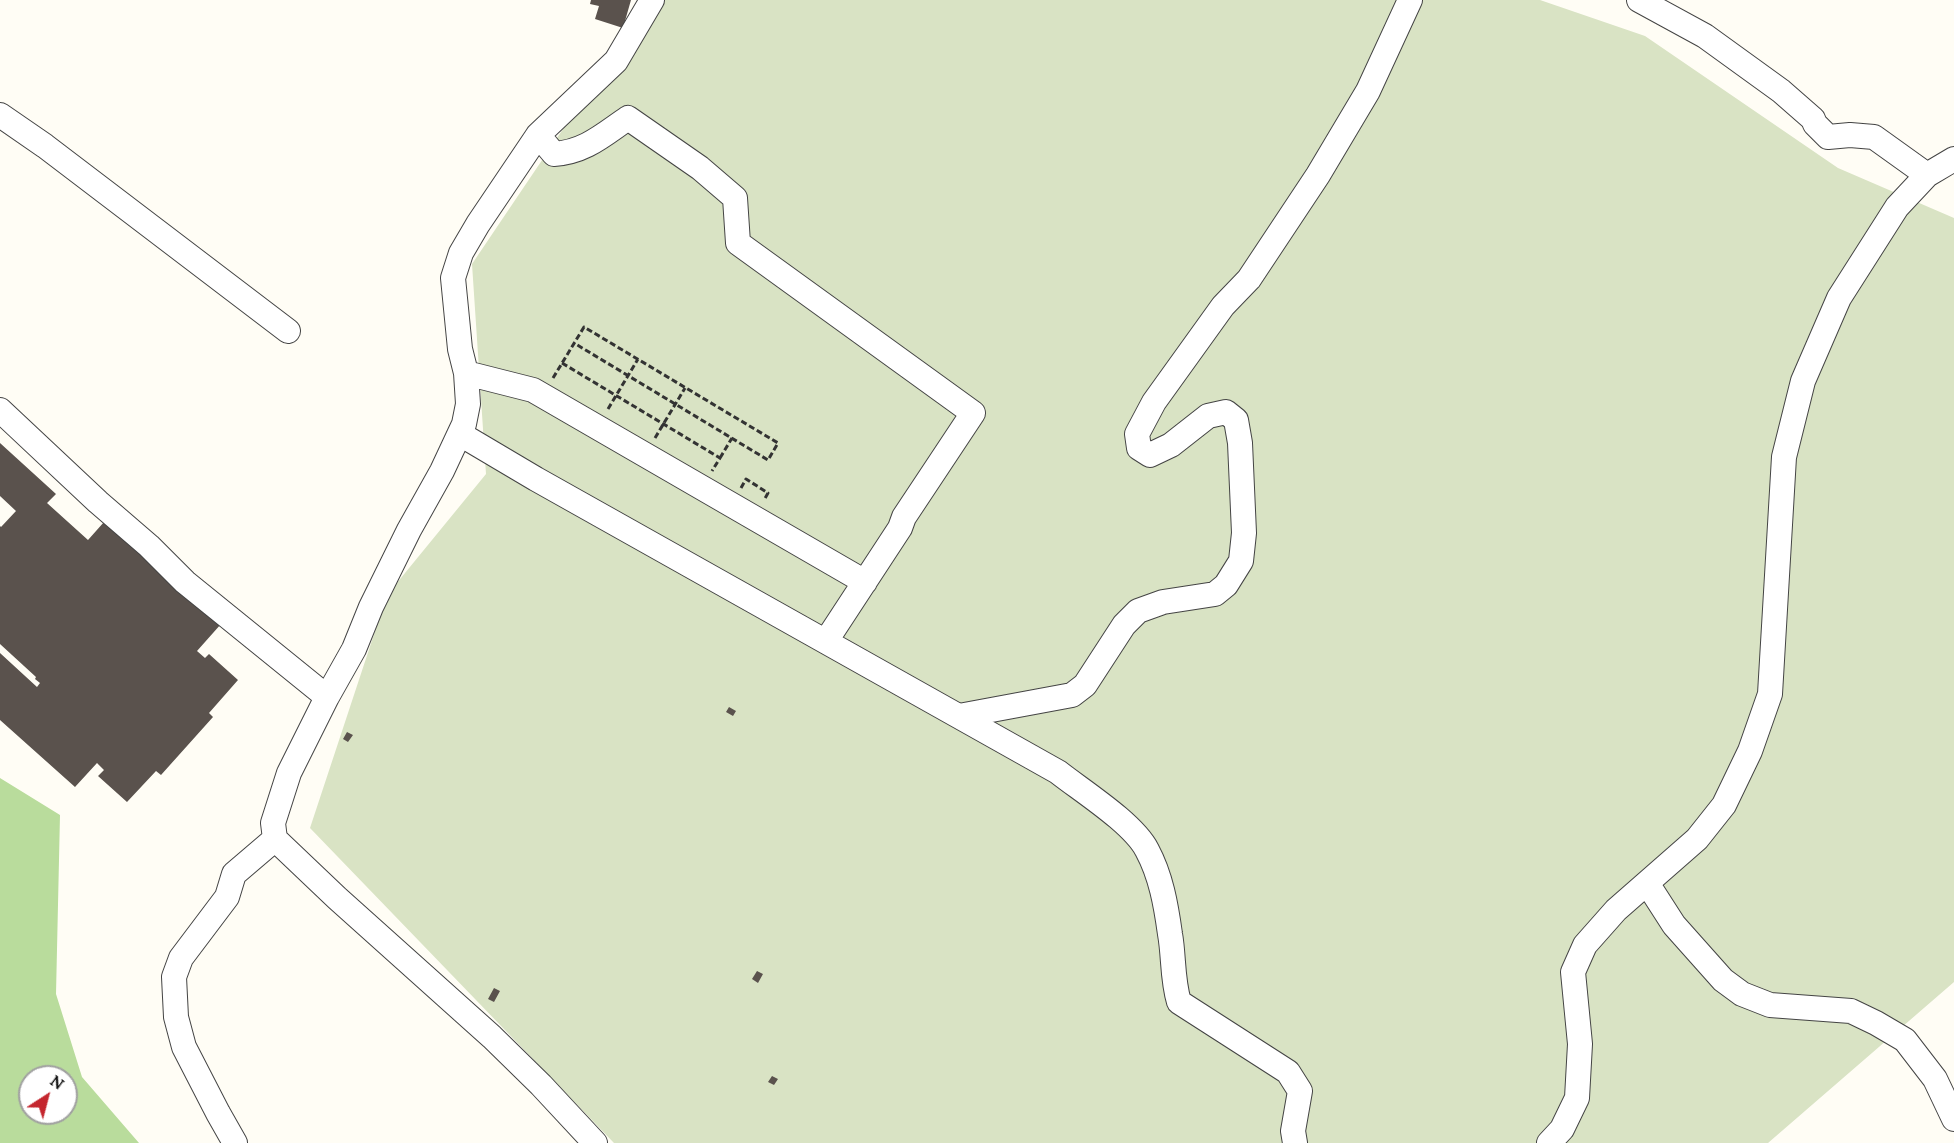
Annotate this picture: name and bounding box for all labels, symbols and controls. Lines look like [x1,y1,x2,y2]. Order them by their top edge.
north arrow [18,1065,78,1125]
text: N [47,1070,68,1094]

